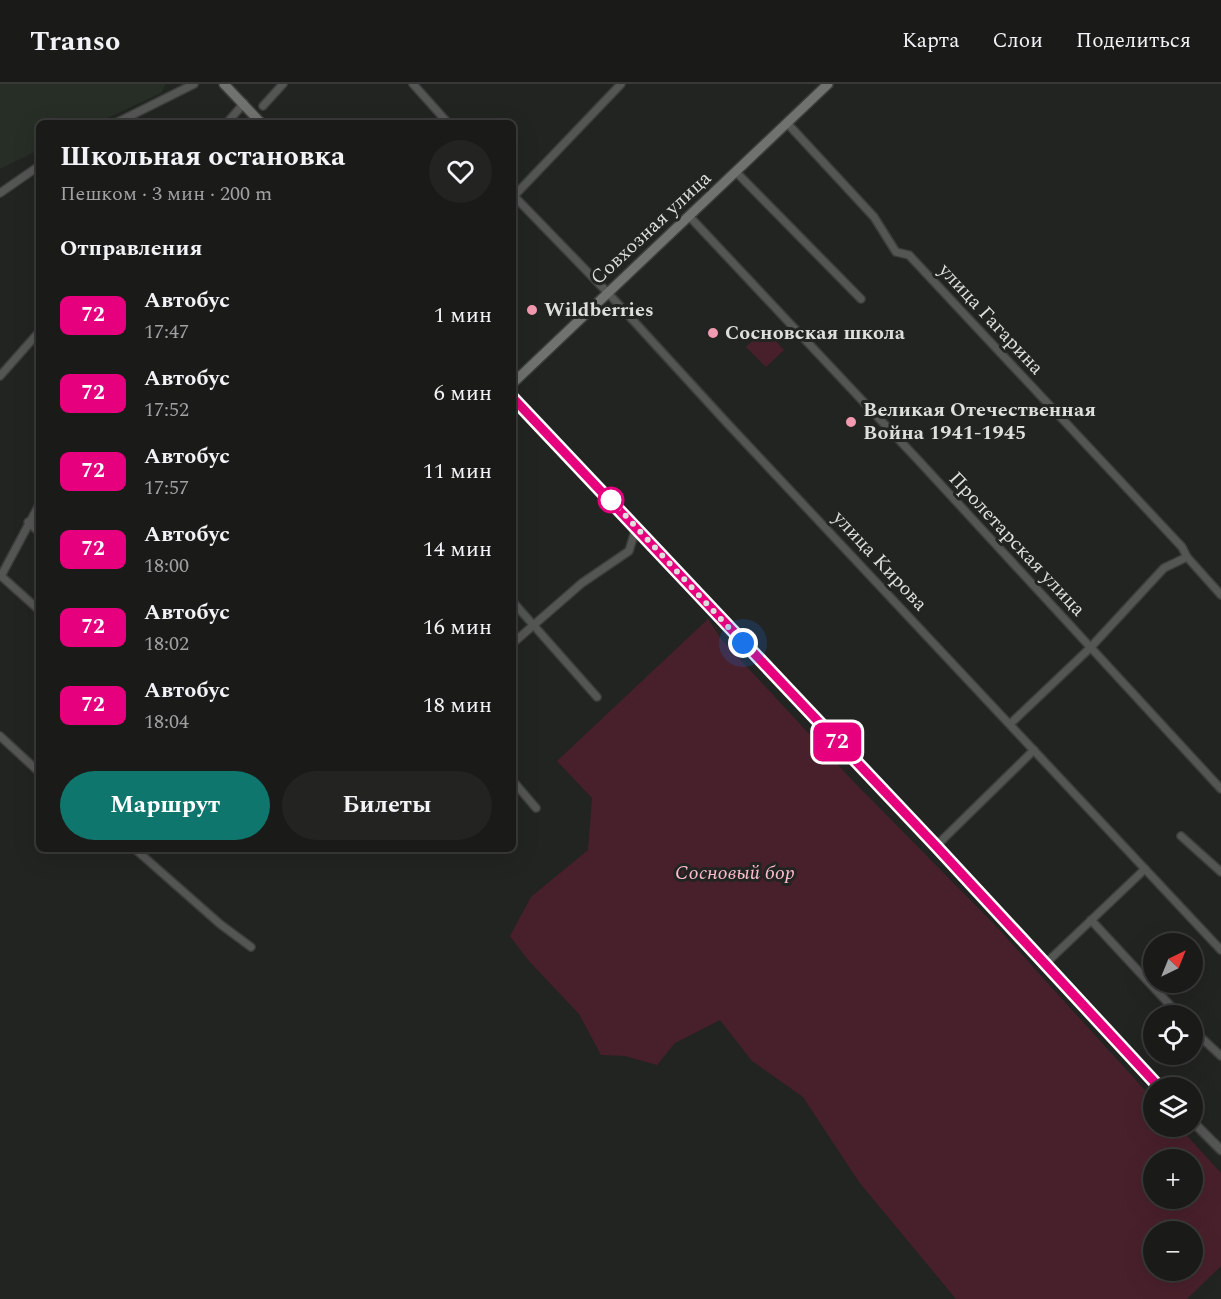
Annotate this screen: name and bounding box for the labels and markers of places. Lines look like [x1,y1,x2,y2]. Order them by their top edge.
place label: Wildberries [544,295,654,325]
marker: Wildberries [525,303,539,317]
place label: Сосновская школа [725,318,906,348]
marker: Сосновская школа [706,326,720,340]
place label: Великая Отечественная Война 1941-1945 [863,395,1096,448]
marker: Великая Отечественная Война 1941-1945 [844,415,858,429]
unlabelled marker [598,487,624,513]

